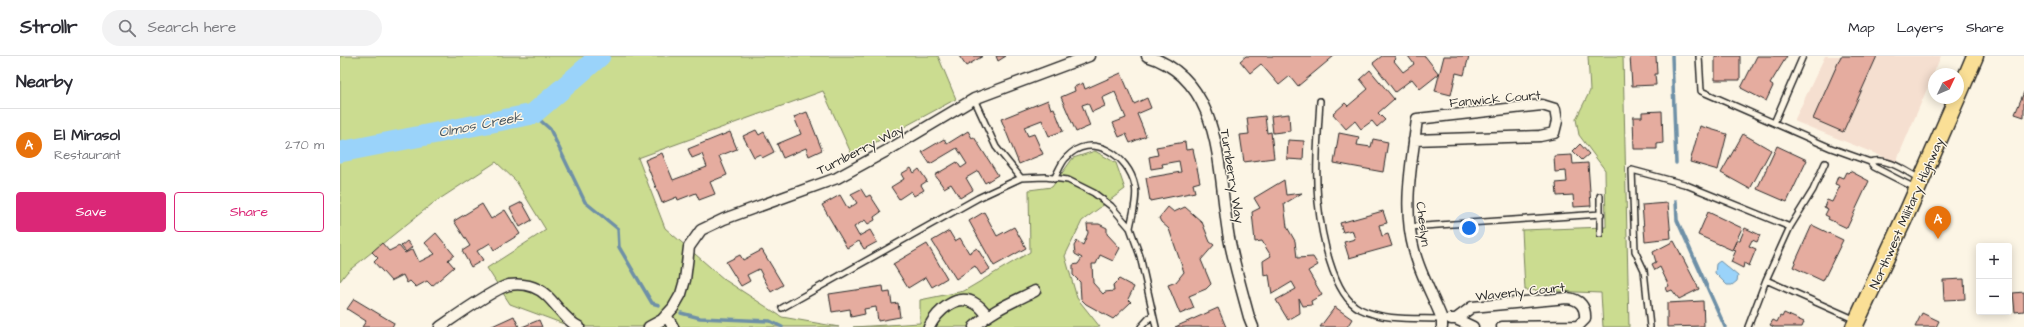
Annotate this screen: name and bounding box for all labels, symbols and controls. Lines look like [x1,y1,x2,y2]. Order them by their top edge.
search box [102,10,382,46]
text: Strollr [20,14,78,41]
icon: search [116,17,138,39]
text: Search here [148,17,236,38]
text: Map [1848,18,1875,38]
text: Layers [1897,18,1944,38]
text: Share [1966,18,2004,38]
north arrow [1928,68,1964,104]
text: Nearby [16,70,73,94]
street label: Fanwick Court [1449,86,1542,112]
water label: Olmos Creek [437,107,524,143]
street label: Turnberry Way [814,120,907,180]
text: El Mirasol [54,125,120,146]
street label: Turnberry Way [1215,128,1248,225]
street label: Northwest Military Highway [1865,135,1949,292]
text: A [25,136,33,154]
text: 270 m [285,136,324,154]
text: Restaurant [54,146,121,164]
button: Save [16,192,166,232]
button: Share [174,192,324,232]
street label: Cheslyn [1410,201,1435,248]
pin: A [1925,206,1951,239]
your location [1459,218,1479,238]
map controls [1976,243,2012,315]
button: + [1976,243,2012,279]
street label: Waverly Court [1475,278,1567,307]
button: − [1976,279,2012,315]

